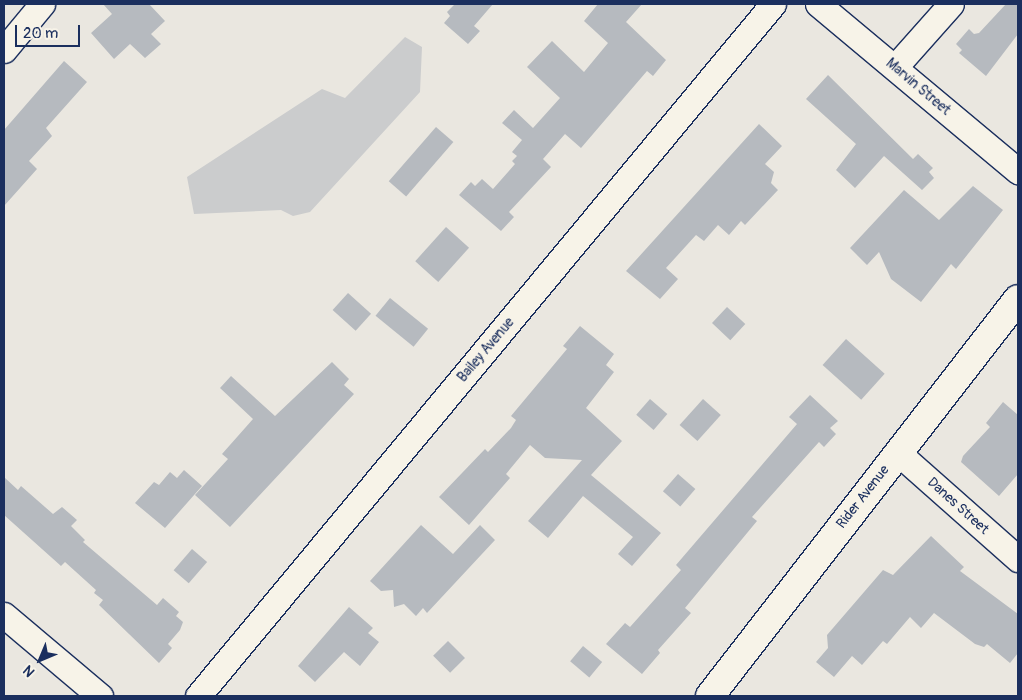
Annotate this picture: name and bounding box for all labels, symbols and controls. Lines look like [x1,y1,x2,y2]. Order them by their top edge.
scale bar [18,15,82,47]
text: 20 m [23,24,58,43]
street label: Marvin Street [882,55,954,119]
street label: Bailey Avenue [454,314,518,386]
street label: Rider Avenue [833,462,893,532]
street label: Danes Street [924,474,992,538]
north arrow [15,635,65,685]
text: N [20,662,38,680]

